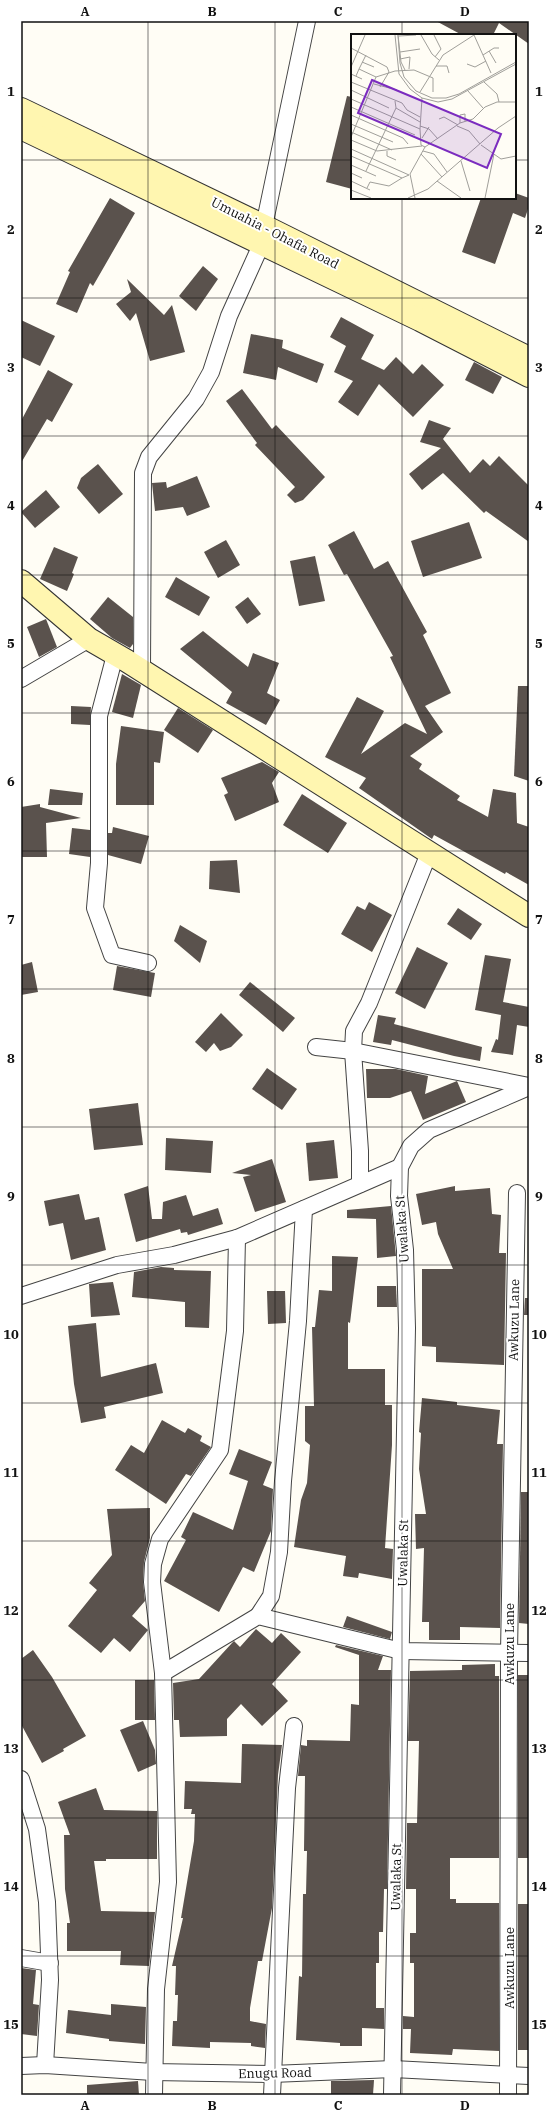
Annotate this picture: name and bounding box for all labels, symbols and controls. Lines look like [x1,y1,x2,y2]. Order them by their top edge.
text: A [80,3,90,20]
text: B [207,3,217,20]
text: C [334,3,343,20]
text: D [460,3,470,20]
inset map [351,34,516,199]
text: 1 [7,83,15,100]
text: 1 [535,83,543,100]
street label: Umuahia - Ohafia Road [208,193,342,273]
text: 2 [7,221,15,238]
text: 2 [535,221,543,238]
text: 3 [7,359,15,376]
text: 3 [535,359,543,376]
text: 4 [7,497,15,514]
text: 4 [535,497,543,514]
text: 5 [7,635,15,652]
text: 5 [535,635,543,652]
text: 6 [7,773,15,790]
text: 6 [535,773,543,790]
text: 7 [7,911,15,928]
text: 7 [535,911,543,928]
text: 8 [7,1050,15,1067]
text: 8 [535,1050,543,1067]
text: 9 [7,1188,15,1205]
text: 9 [535,1188,543,1205]
street label: Uwalaka St [391,1194,413,1263]
street label: Awkuzu Lane [505,1279,523,1361]
text: 10 [3,1326,19,1343]
text: 10 [531,1326,547,1343]
text: 11 [3,1464,19,1481]
text: 11 [531,1464,547,1481]
street label: Uwalaka St [394,1519,412,1587]
text: 12 [3,1602,19,1619]
text: 12 [531,1602,547,1619]
street label: Awkuzu Lane [501,1603,518,1685]
text: 13 [3,1740,19,1757]
text: 13 [531,1740,547,1757]
street label: Uwalaka St [387,1843,405,1911]
text: 14 [3,1878,19,1895]
text: 14 [531,1878,547,1895]
street label: Awkuzu Lane [501,1927,518,2009]
text: 15 [3,2016,19,2033]
text: 15 [531,2016,547,2033]
street label: Enugu Road [238,2064,312,2082]
text: A [80,2097,90,2114]
text: B [207,2097,217,2114]
text: C [334,2097,343,2114]
text: D [460,2097,470,2114]

